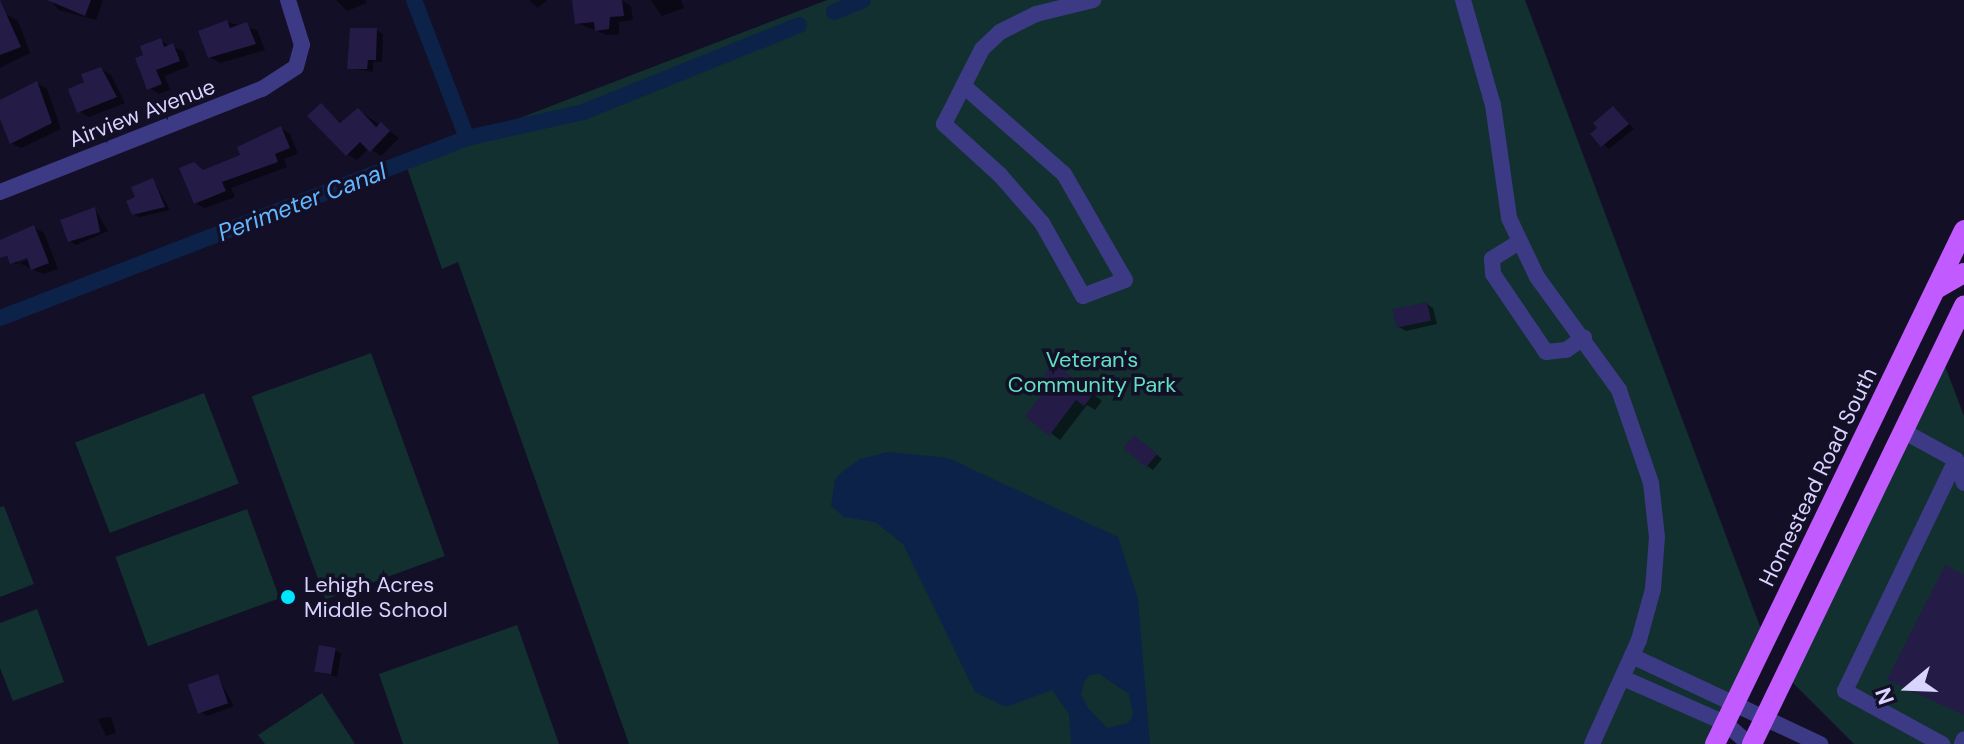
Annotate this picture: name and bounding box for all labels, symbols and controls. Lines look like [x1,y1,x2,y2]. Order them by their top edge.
street label: Airview Avenue [65,73,219,153]
water label: Perimeter Canal [214,157,390,247]
park label: Veteran's Community Park [1008,346,1176,398]
street label: Homestead Road South [1754,363,1882,591]
place label: Lehigh Acres Middle School [304,571,448,622]
marker: Lehigh Acres Middle School [279,588,297,606]
north arrow [1868,648,1948,728]
text: N [1869,684,1901,708]

